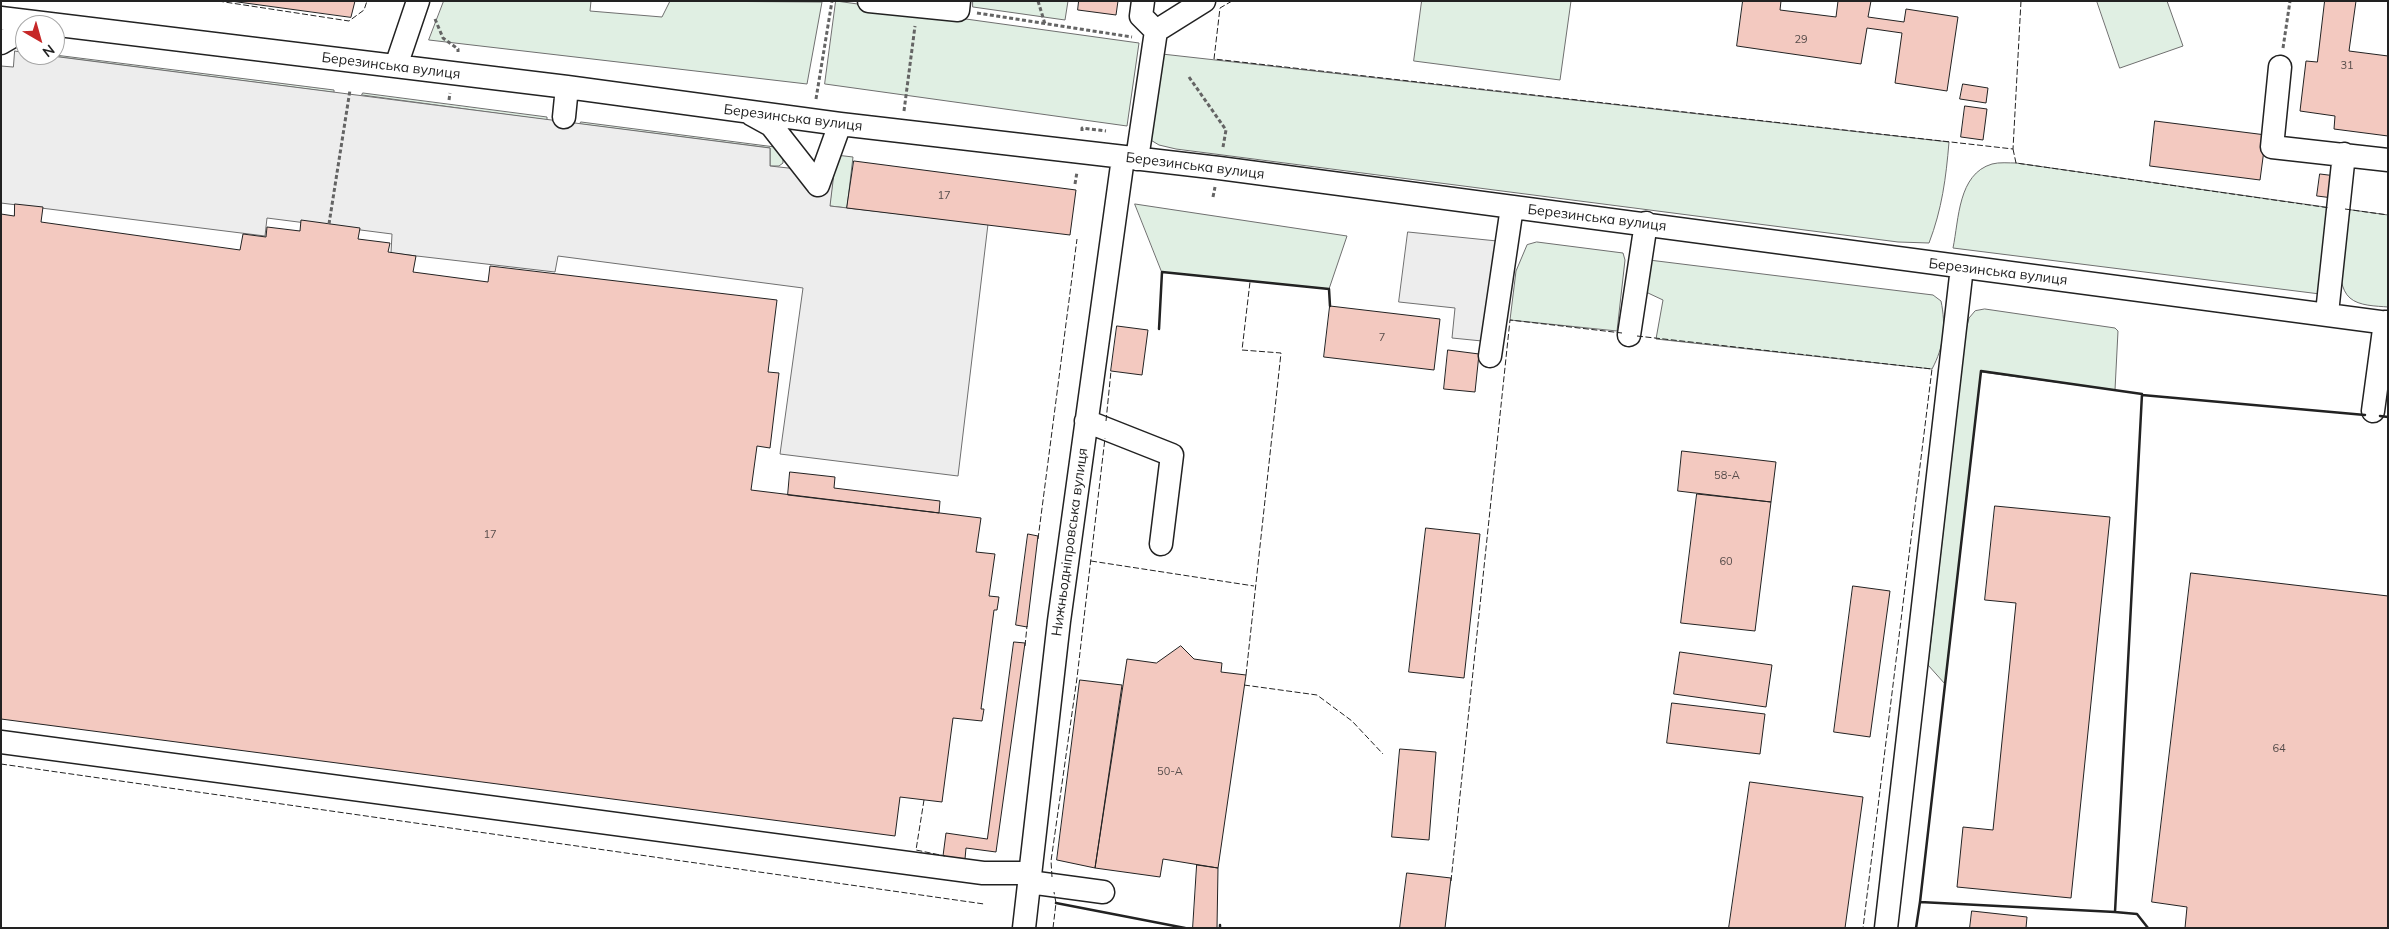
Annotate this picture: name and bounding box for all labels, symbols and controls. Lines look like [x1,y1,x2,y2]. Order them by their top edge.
north arrow [15,15,65,65]
house number: 29 [1794,33,1808,47]
text: N [39,41,58,61]
street label: Березинська вулиця [321,49,461,83]
house number: 31 [2340,59,2354,73]
street label: Березинська вулиця [723,101,863,135]
street label: Березинська вулиця [1125,149,1265,183]
house number: 17 [937,189,951,203]
street label: Березинська вулиця [1527,201,1667,235]
street label: Березинська вулиця [1928,255,2068,289]
house number: 7 [1379,331,1385,345]
street label: Нижньодніпровська вулиця [1048,447,1092,637]
house number: 58-А [1714,469,1740,483]
house number: 17 [483,528,497,542]
house number: 60 [1719,555,1733,569]
house number: 64 [2272,742,2286,756]
house number: 50-А [1157,765,1183,779]

